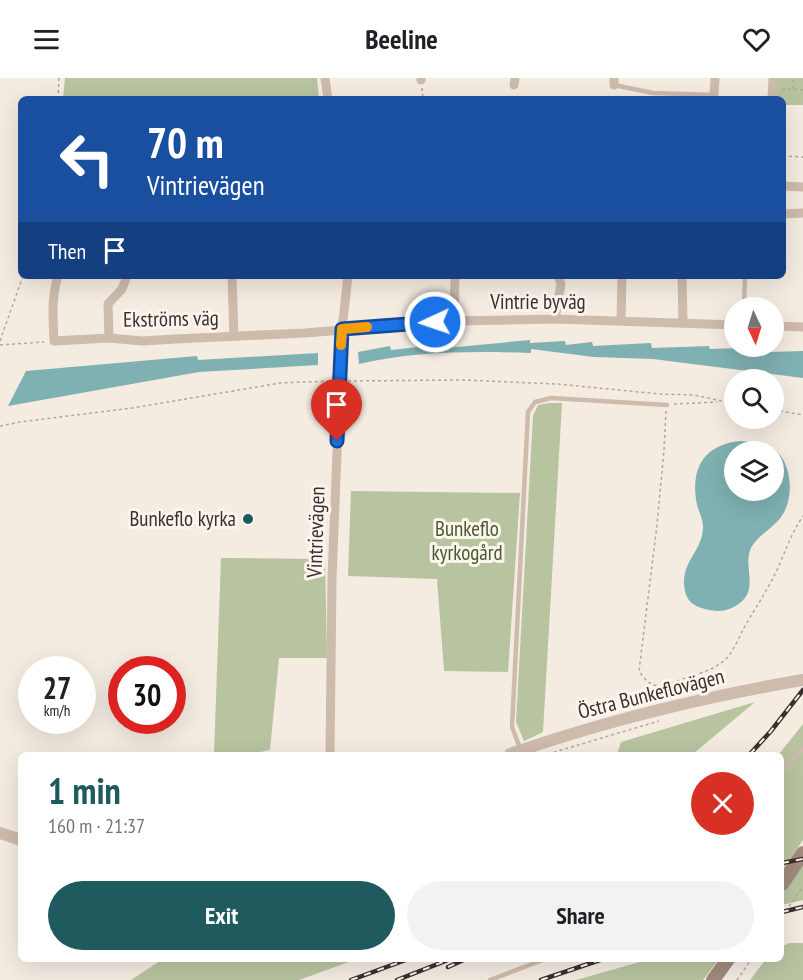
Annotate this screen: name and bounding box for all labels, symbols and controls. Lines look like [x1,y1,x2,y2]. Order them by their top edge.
text: Beeline [365,22,438,56]
icon: menu [30,23,63,56]
icon: heart [740,23,773,56]
text: 70 m [147,115,224,170]
icon: left [48,120,126,198]
text: Vintrievägen [147,168,265,202]
icon: arrive [98,234,131,267]
text: Then [48,237,86,265]
street label: Vintrie byväg [489,288,586,315]
position arrow [403,290,467,354]
north arrow [724,297,784,357]
map controls [724,297,784,501]
street label: Ekströms väg [123,304,219,333]
button: search [724,369,784,429]
pin [311,379,362,441]
icon: arrive [320,388,353,421]
button: layers [724,441,784,501]
street label: Vintrievägen [300,486,331,579]
place label: Bunkeflo kyrka [129,505,236,532]
marker: Bunkeflo kyrka [241,512,255,526]
park label: Bunkeflo kyrkogård [431,515,503,566]
speed limit sign: 30 [108,656,186,734]
street label: Östra Bunkeflovägen [575,662,727,725]
text: 27 [43,668,71,707]
text: km/h [44,701,70,720]
text: 1 min [48,767,121,814]
button: close [691,772,754,835]
text: 160 m · 21:37 [48,813,145,839]
button: Exit [48,881,395,950]
button: Share [407,881,754,950]

